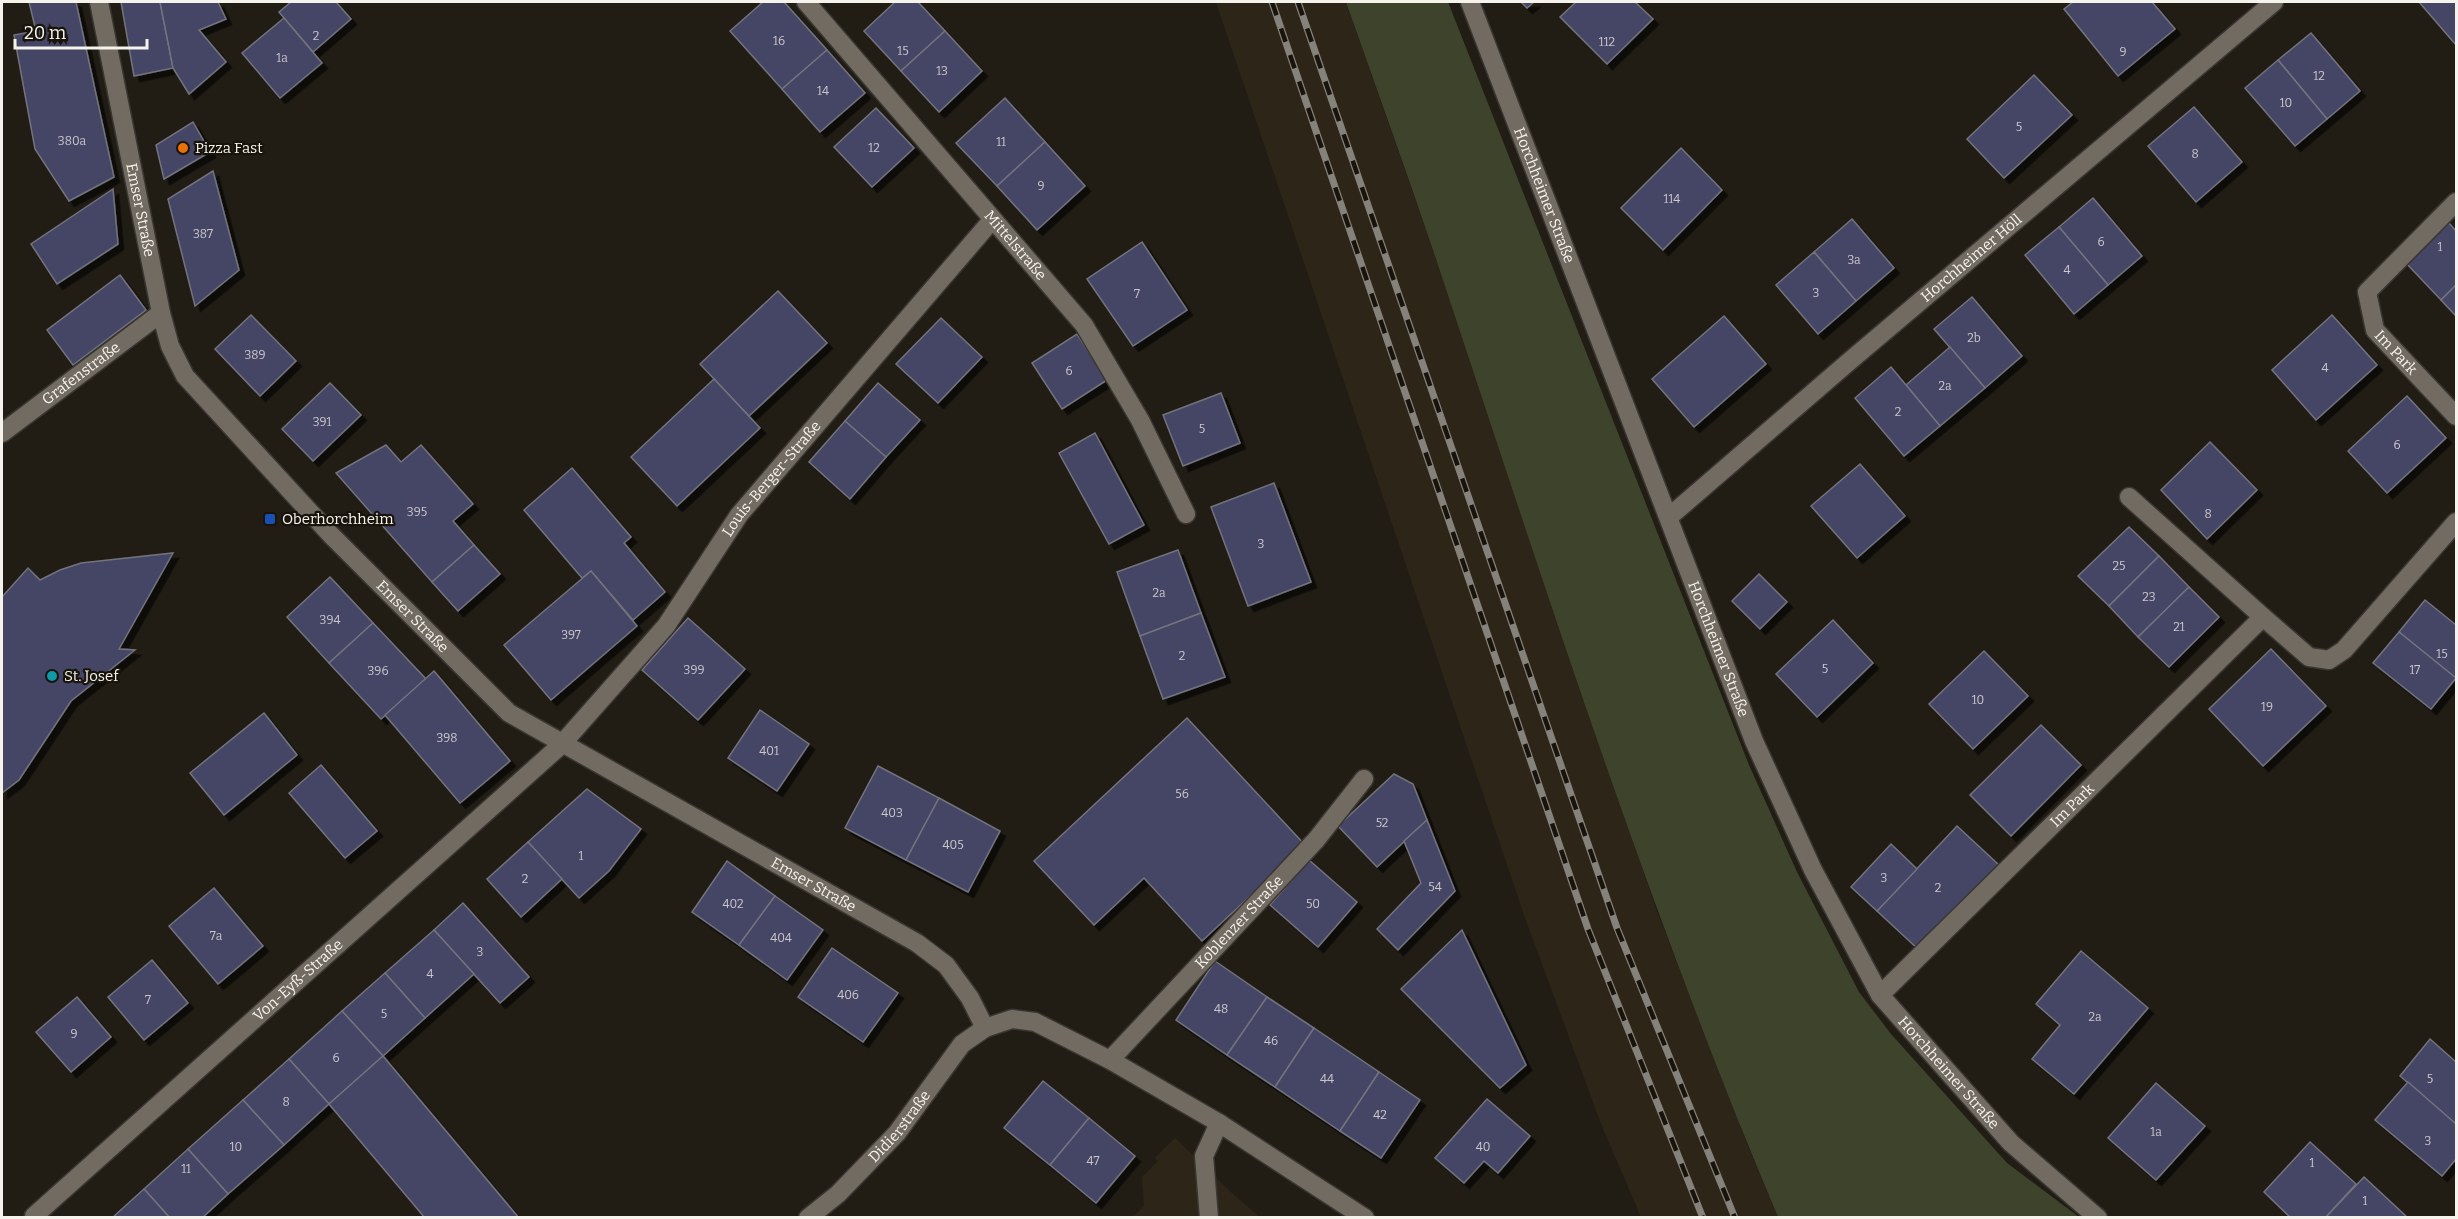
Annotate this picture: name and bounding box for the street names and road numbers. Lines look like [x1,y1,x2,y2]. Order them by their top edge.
street label: Horchheimer Straße [1510,125,1579,266]
street label: Emser Straße [122,162,159,258]
street label: Mittelstraße [981,207,1050,284]
street label: Horchheimer Höll [1917,210,2025,306]
street label: Im Park [2371,326,2421,379]
street label: Grafenstraße [38,338,124,409]
street label: Louis-Berger-Straße [718,417,825,540]
street label: Emser Straße [373,577,452,656]
street label: Horchheimer Straße [1684,578,1753,719]
street label: Im Park [2047,780,2098,831]
street label: Emser Straße [768,853,859,916]
street label: Koblenzer Straße [1191,872,1287,972]
street label: Von-Eyß-Straße [249,935,347,1025]
street label: Horchheimer Straße [1894,1013,2003,1133]
street label: Didierstraße [865,1087,934,1166]

